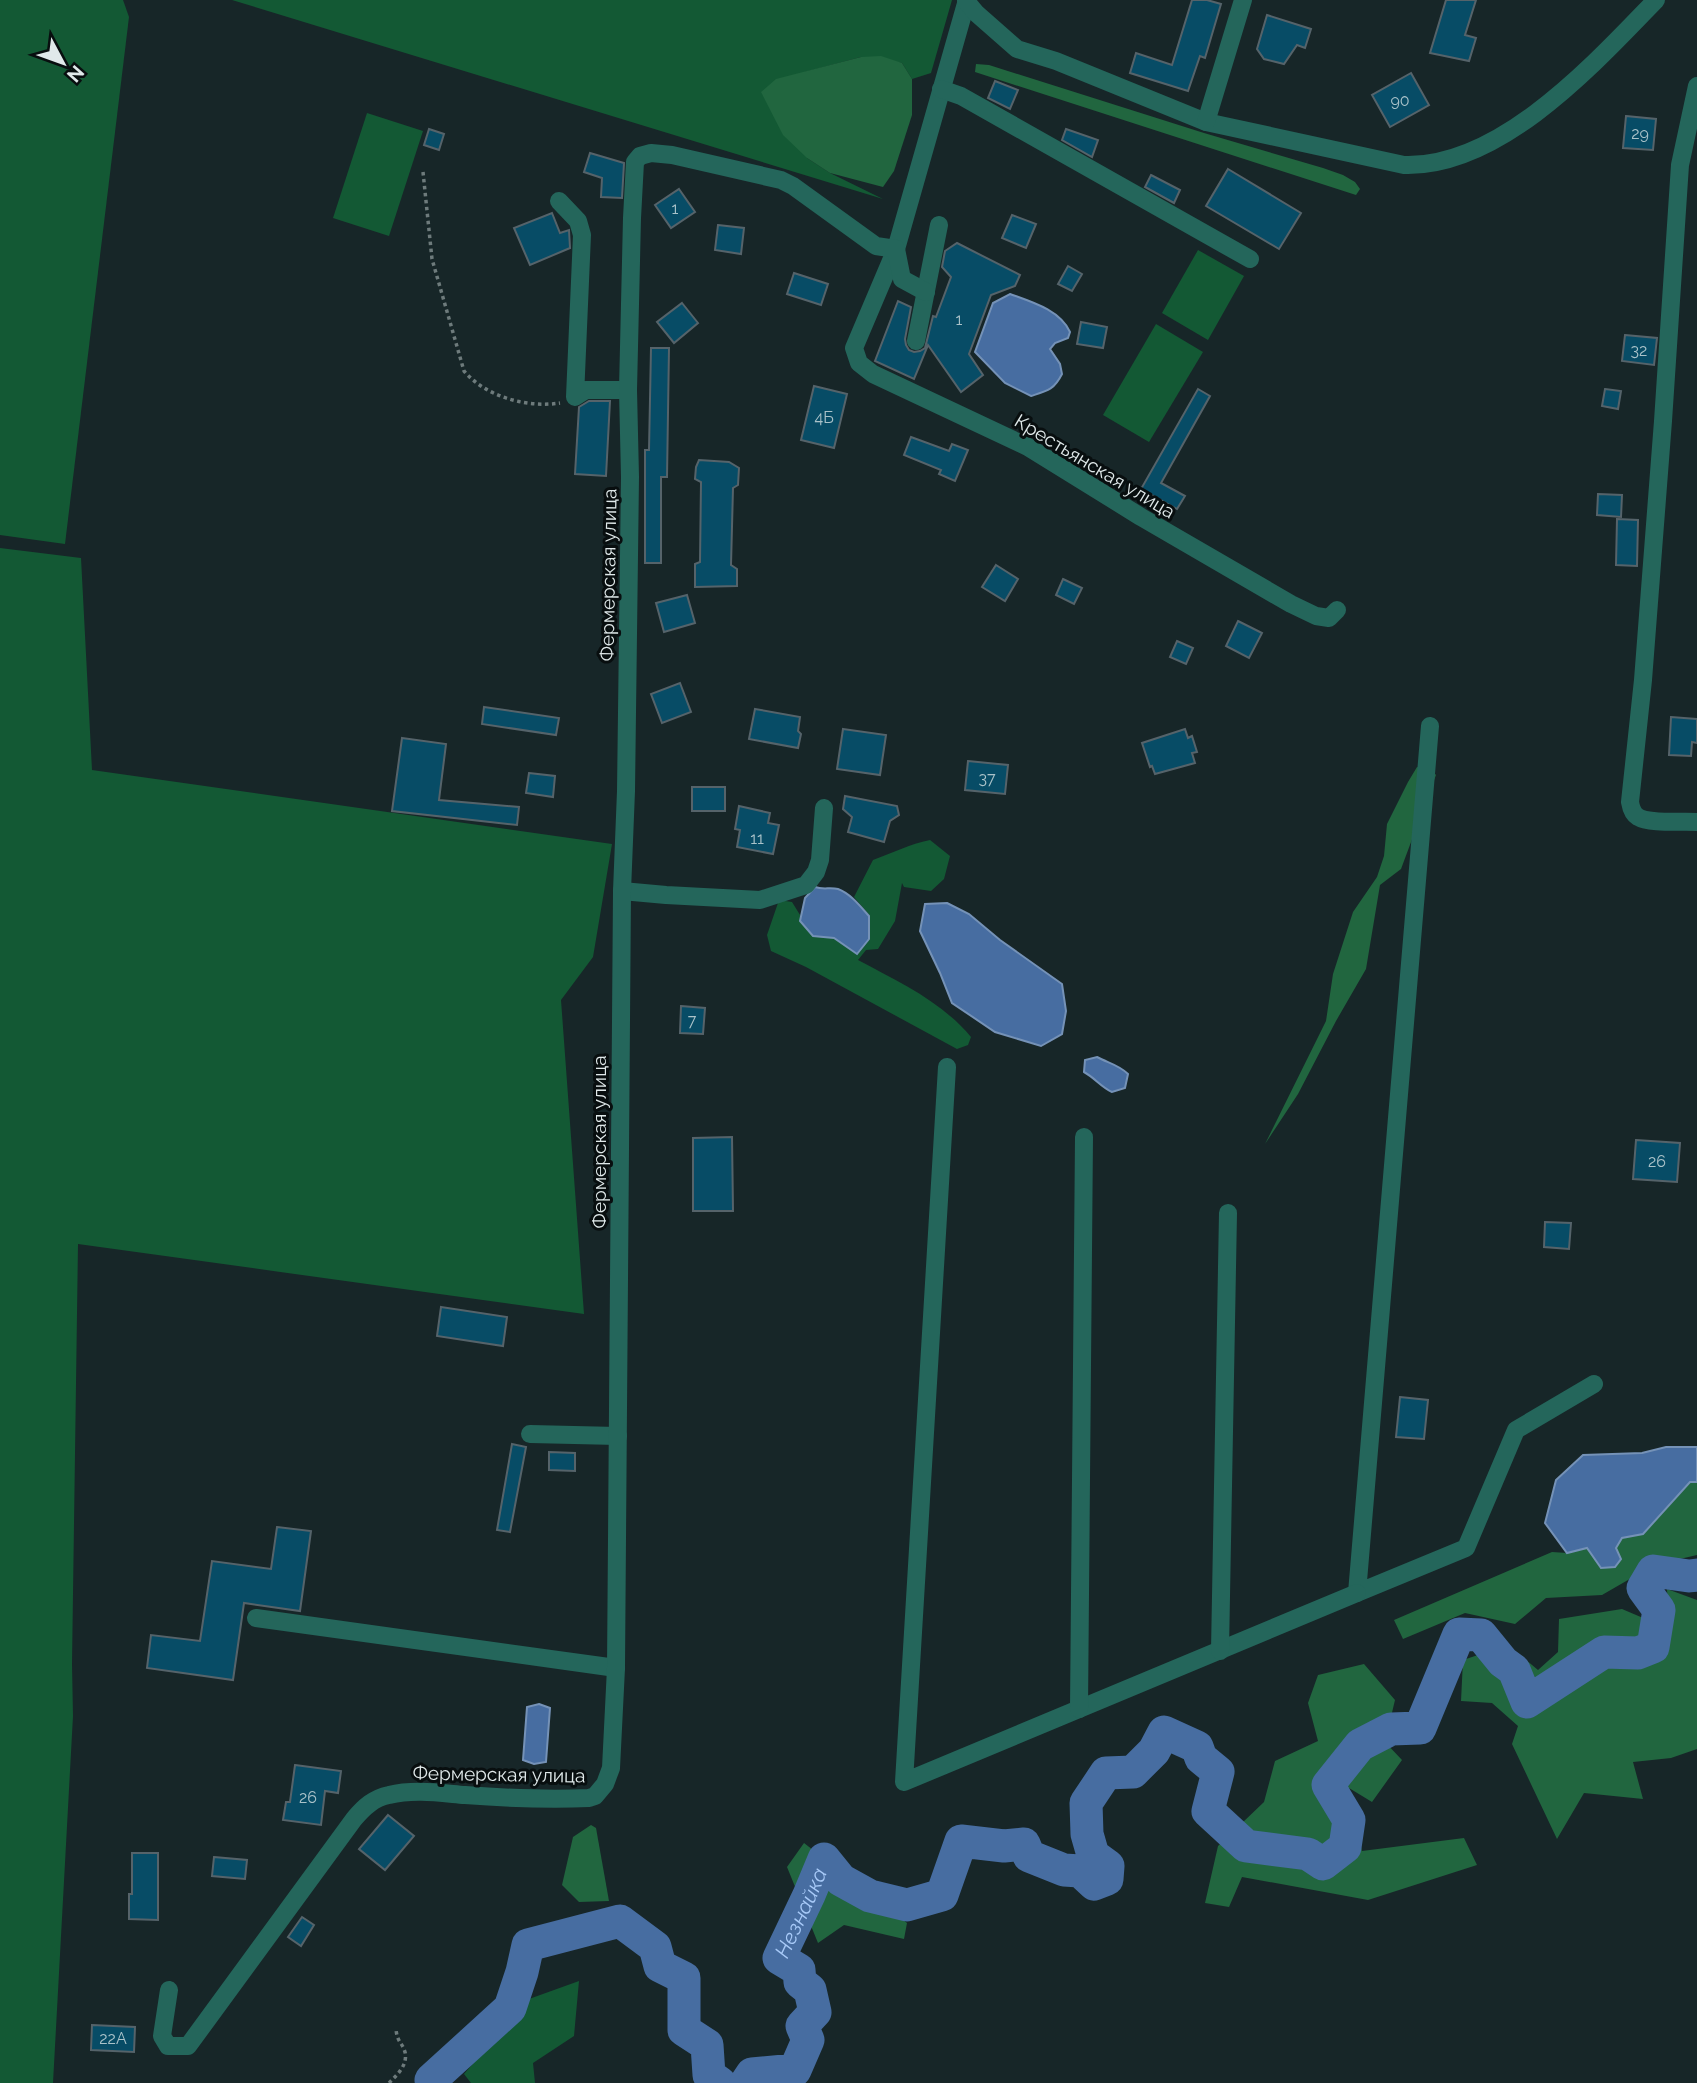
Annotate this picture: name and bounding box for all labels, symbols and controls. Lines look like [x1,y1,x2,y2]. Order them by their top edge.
north arrow [28,28,98,98]
text: N [63,61,89,87]
house number: 90 [1390,91,1410,110]
house number: 29 [1631,124,1649,143]
house number: 1 [672,199,679,218]
house number: 1 [956,310,963,329]
house number: 32 [1631,341,1647,360]
house number: 4Б [814,408,834,427]
street label: Крестьянская улица [1011,409,1179,523]
street label: Фермерская улица [595,488,621,662]
house number: 37 [978,769,996,788]
house number: 11 [750,829,764,848]
house number: 7 [688,1011,697,1030]
street label: Фермерская улица [588,1055,610,1229]
house number: 26 [1648,1152,1666,1171]
street label: Фермерская улица [412,1761,586,1787]
house number: 26 [299,1788,317,1807]
water label: Незнайка [769,1864,831,1961]
house number: 22А [99,2029,127,2048]

